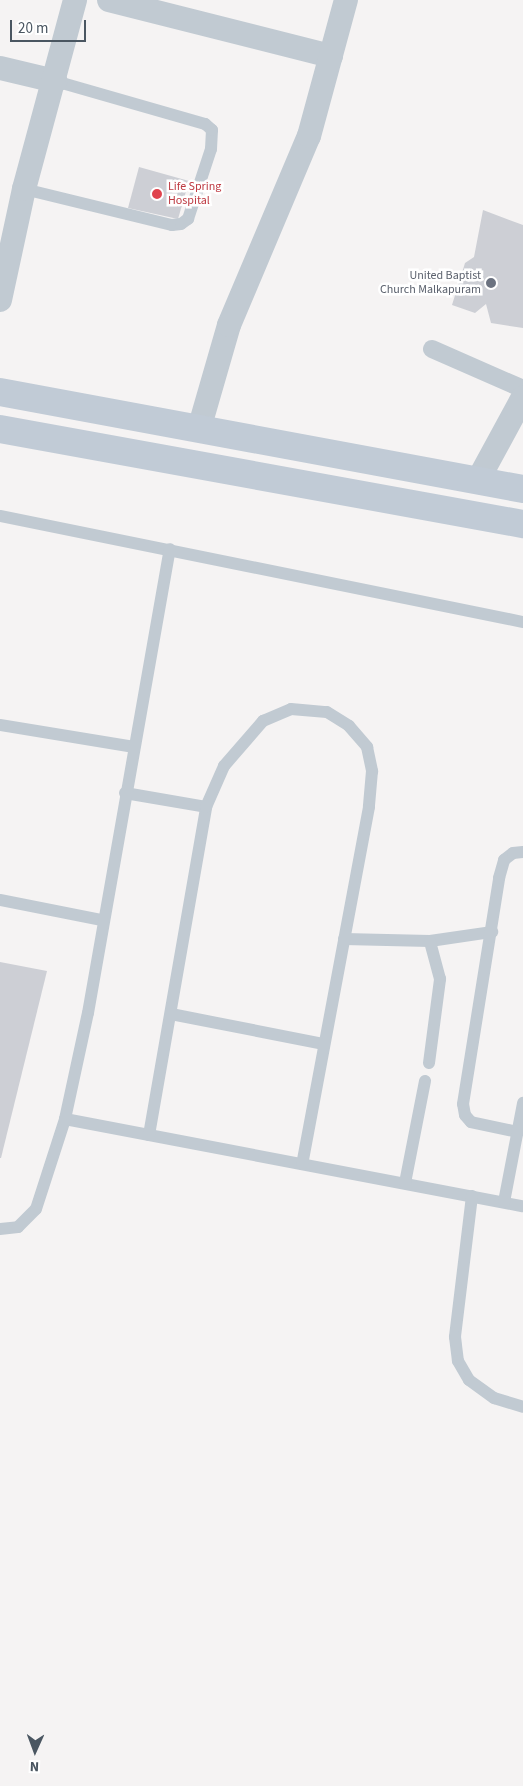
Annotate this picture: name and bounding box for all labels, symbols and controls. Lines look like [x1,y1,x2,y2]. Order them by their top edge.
scale bar [12,10,89,42]
text: 20 m [18,18,48,39]
place label: Life Spring Hospital [168,180,221,208]
marker: Life Spring Hospital [150,187,164,201]
place label: United Baptist Church Malkapuram [380,269,481,297]
marker: United Baptist Church Malkapuram [485,277,497,289]
north arrow [10,1726,60,1776]
text: N [29,1756,39,1776]

